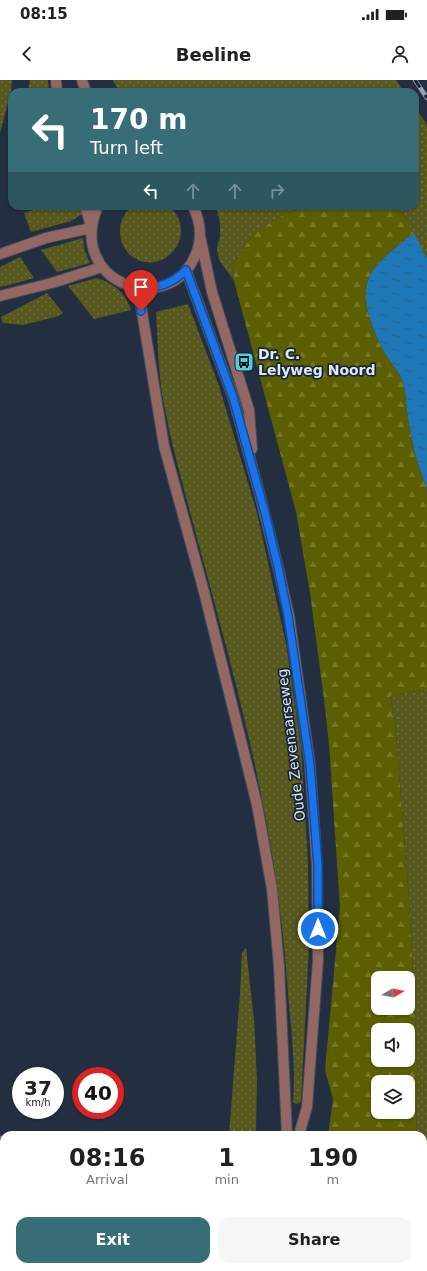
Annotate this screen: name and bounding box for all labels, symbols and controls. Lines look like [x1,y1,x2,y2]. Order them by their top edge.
text: 08:15 [20,5,68,23]
icon: back [16,43,38,65]
icon: person [389,43,411,65]
text: Beeline [176,44,251,65]
text: 170 m [90,103,187,136]
icon: left [24,104,76,156]
text: Turn left [90,137,163,158]
icon: left [140,180,162,202]
icon: ahead [182,180,204,202]
icon: ahead [224,180,246,202]
icon: right [266,180,288,202]
pin [124,270,158,311]
icon: arrive [130,276,152,298]
place label: Dr. C. Lelyweg Noord [258,346,376,378]
bus stop icon: Dr. C. Lelyweg Noord [233,351,255,373]
street label: Oude Zevenaarseweg [274,668,308,822]
position arrow [297,908,339,950]
north arrow [371,971,415,1015]
map controls [371,971,415,1119]
button: sound [371,1023,415,1067]
speed limit sign: 40 [72,1067,124,1119]
button: layers [371,1075,415,1119]
text: 37 [24,1076,52,1100]
text: km/h [25,1097,51,1108]
text: 08:16 [69,1144,145,1172]
text: 1 [218,1144,235,1172]
text: 190 [308,1144,358,1172]
text: Arrival [86,1172,128,1187]
text: min [214,1172,239,1187]
text: m [327,1172,339,1187]
button: Exit [16,1217,210,1263]
button: Share [218,1217,411,1263]

